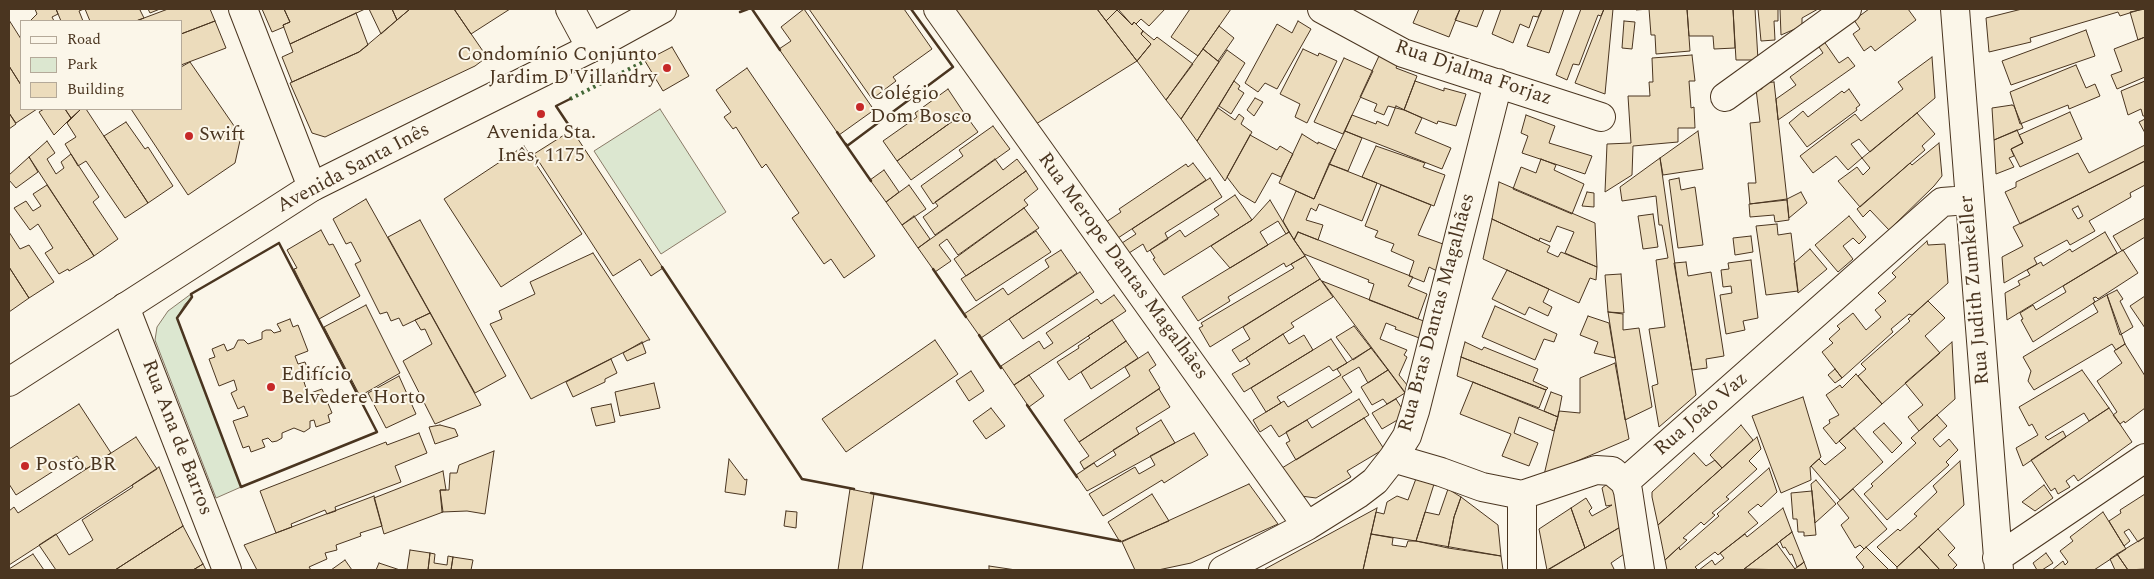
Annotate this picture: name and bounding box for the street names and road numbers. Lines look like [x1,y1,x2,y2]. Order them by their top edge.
street label: Rua Djalma Forjaz [1391,36,1555,112]
street label: Avenida Santa Inês [274,119,434,219]
street label: Rua Merope Dantas Magalhães [1031,149,1213,385]
street label: Rua Bras Dantas Magalhães [1395,191,1481,435]
street label: Rua Judith Zumkeller [1956,194,1996,386]
street label: Rua Ana de Barros [135,357,217,519]
street label: Rua João Vaz [1650,368,1754,462]

